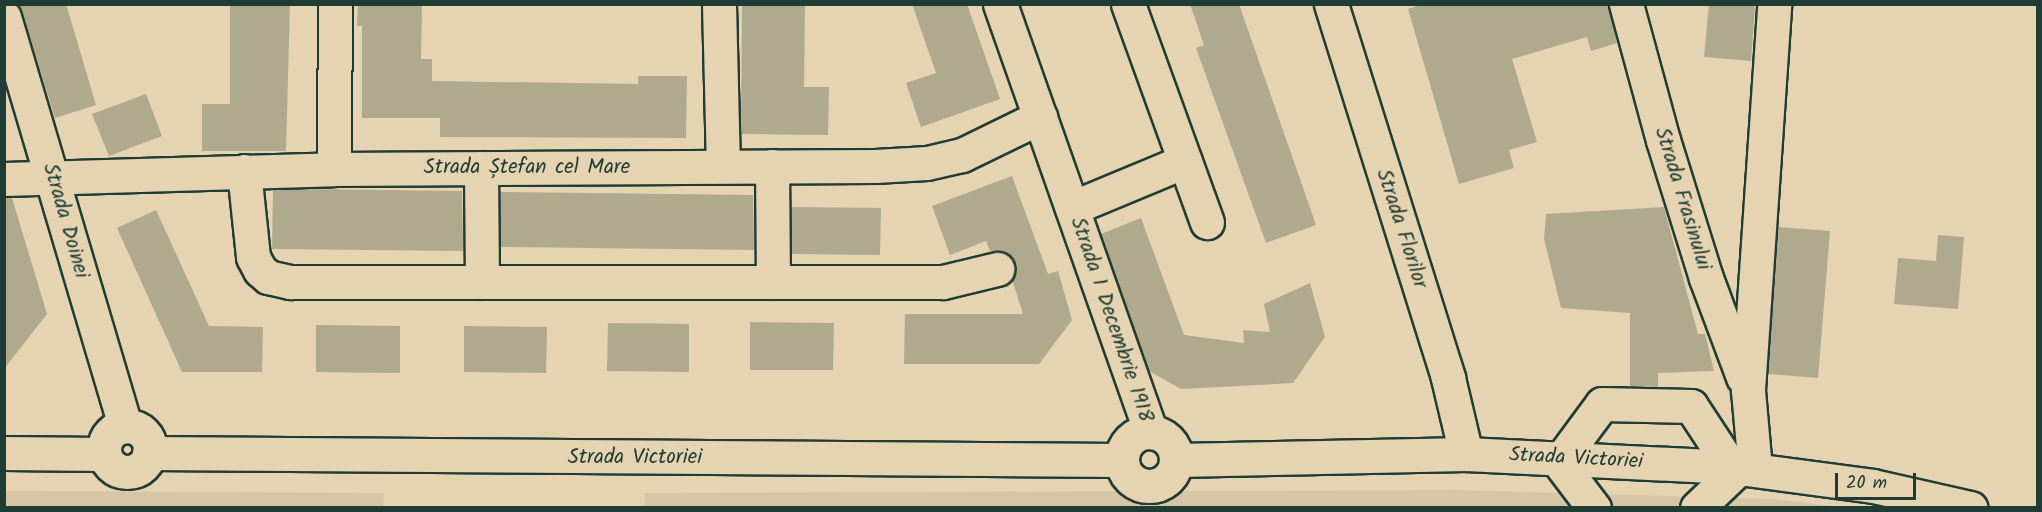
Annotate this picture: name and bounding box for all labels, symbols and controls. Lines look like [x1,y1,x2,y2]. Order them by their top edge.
street label: Strada Frasinului [1648,125,1716,273]
street label: Strada Ștefan cel Mare [424,155,630,181]
street label: Strada Doinei [37,161,93,281]
street label: Strada Florilor [1370,166,1432,292]
street label: Strada 1 Decembrie 1918 [1064,214,1158,426]
street label: Strada Victoriei [1508,443,1644,475]
street label: Strada Victoriei [568,445,702,471]
scale bar [1838,461,1919,499]
text: 20 m [1846,469,1887,498]

